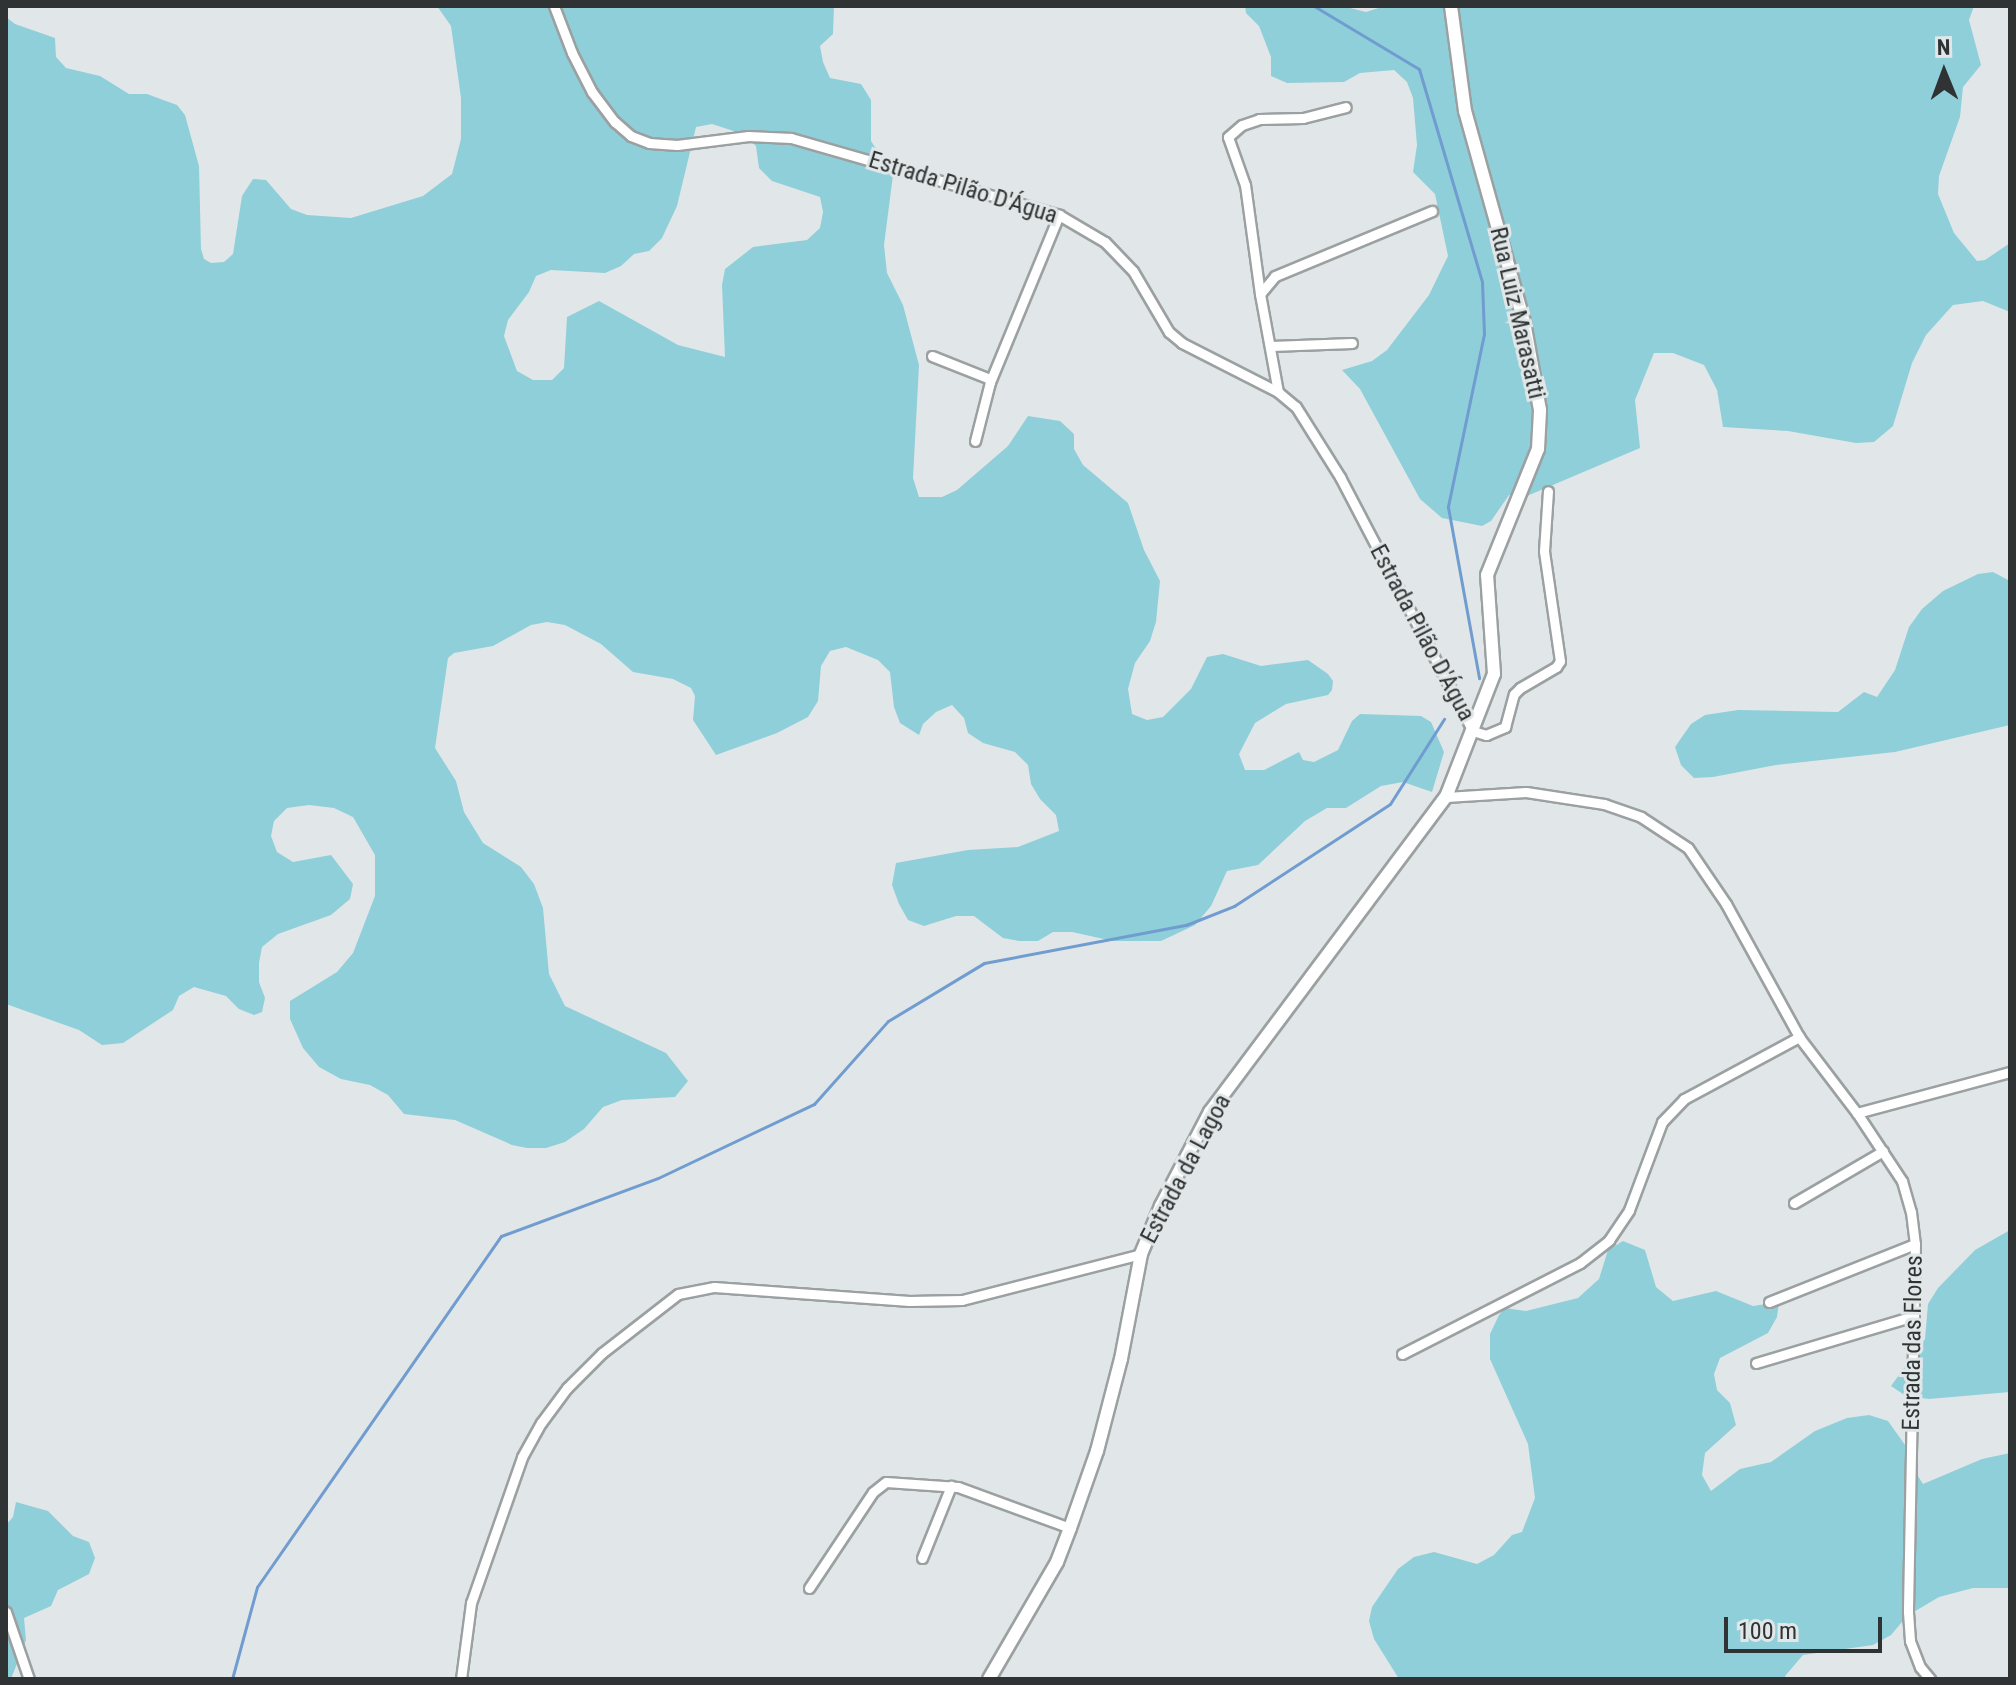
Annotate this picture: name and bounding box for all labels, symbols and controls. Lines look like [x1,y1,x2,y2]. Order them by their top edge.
north arrow [1904,32,1984,112]
text: N [1937,35,1951,60]
street label: Estrada Pilão D'Água [865,146,1061,230]
street label: Rua Luiz Marasatti [1483,224,1551,402]
street label: Estrada Pilão D'Água [1363,540,1481,726]
street label: Estrada da Lagoa [1135,1090,1237,1248]
street label: Estrada das Flores [1897,1255,1929,1431]
scale bar [1728,1601,1886,1651]
text: 100 m [1738,1617,1797,1645]

